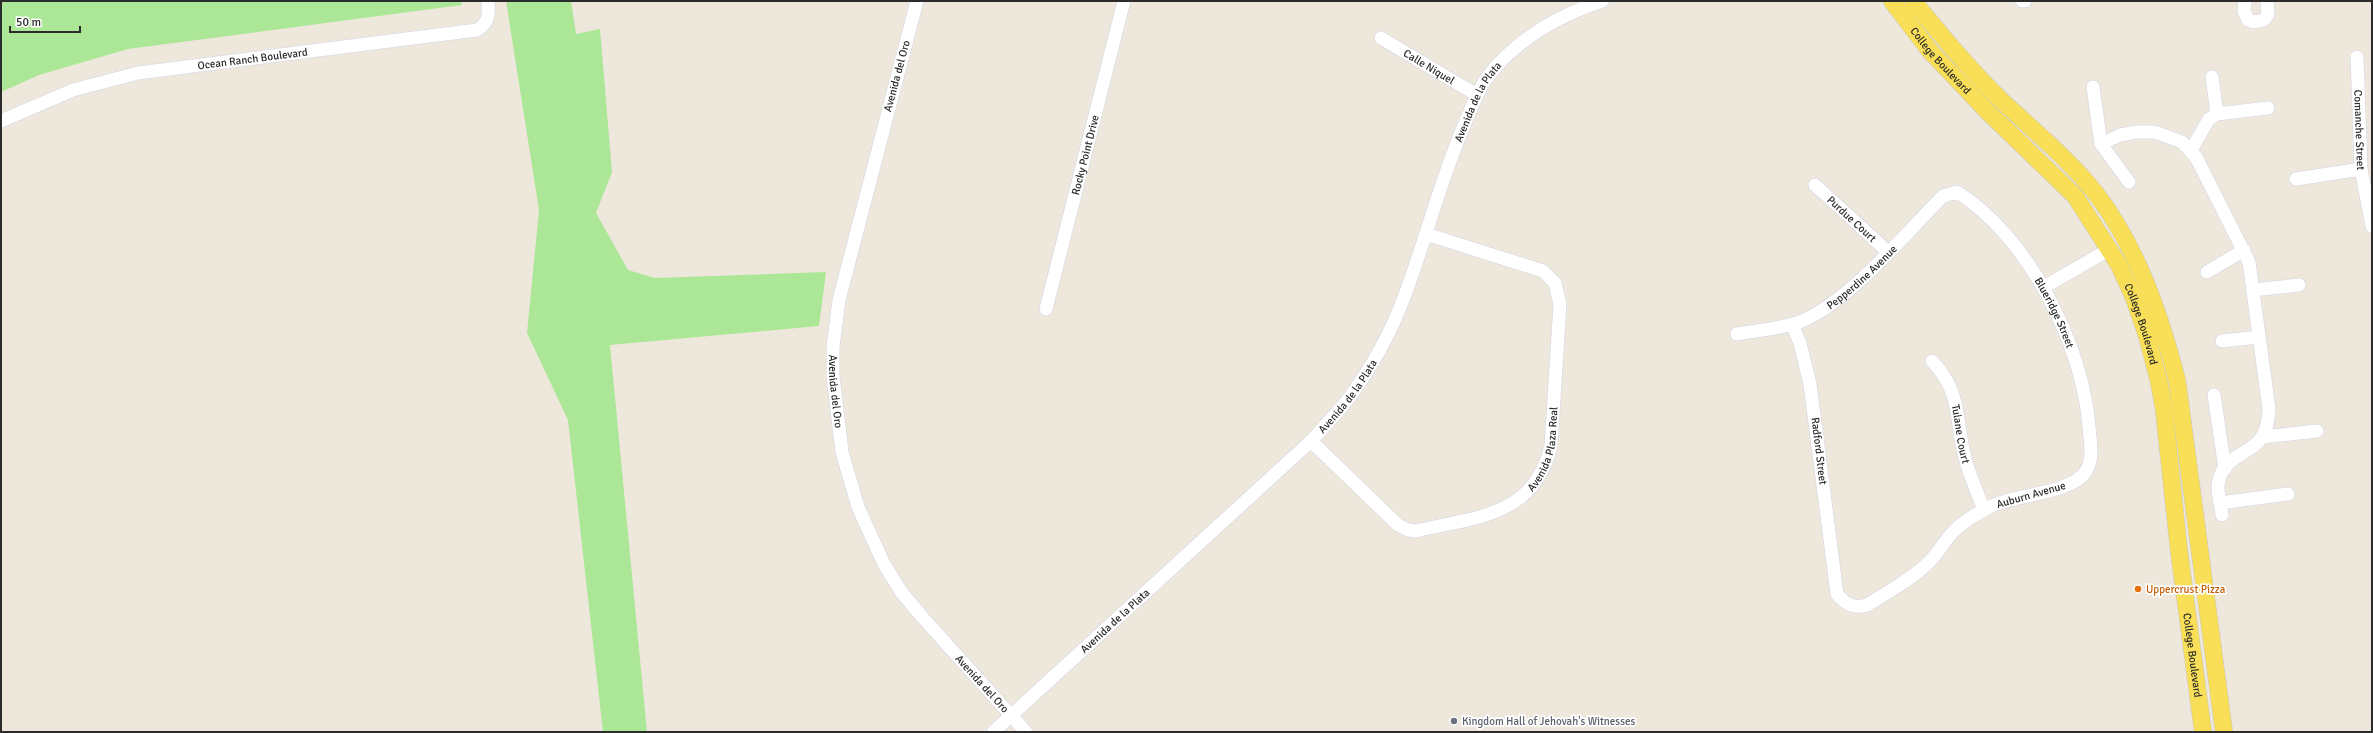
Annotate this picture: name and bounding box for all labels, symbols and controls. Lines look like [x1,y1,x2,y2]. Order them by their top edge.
scale bar [10,8,80,34]
text: 50 m [16,15,41,30]
street label: College Boulevard [1908,24,1974,97]
street label: Avenida del Oro [881,39,913,113]
street label: Ocean Ranch Boulevard [197,45,309,72]
street label: Calle Niquel [1401,46,1457,87]
street label: Avenida de la Plata [1451,59,1504,144]
street label: Comanche Street [2352,89,2368,171]
street label: Rocky Point Drive [1069,113,1101,196]
street label: Purdue Court [1824,193,1879,245]
street label: Pepperdine Avenue [1824,242,1899,312]
street label: Blueridge Street [2032,275,2077,350]
street label: College Boulevard [2122,281,2161,366]
street label: Avenida del Oro [827,355,846,429]
street label: Avenida de la Plata [1315,357,1380,436]
street label: Tulane Court [1949,403,1973,465]
street label: Avenida Plaza Real [1524,406,1560,494]
street label: Radford Street [1808,416,1830,486]
street label: Auburn Avenue [1995,479,2067,511]
place label: Uppercrust Pizza [2146,583,2226,596]
marker: Uppercrust Pizza [2133,584,2143,594]
street label: Avenida de la Plata [1077,585,1152,656]
street label: College Boulevard [2181,612,2205,698]
street label: Avenida del Oro [953,652,1012,715]
place label: Kingdom Hall of Jehovah's Witnesses [1462,715,1635,728]
marker: Kingdom Hall of Jehovah's Witnesses [1449,716,1459,726]

